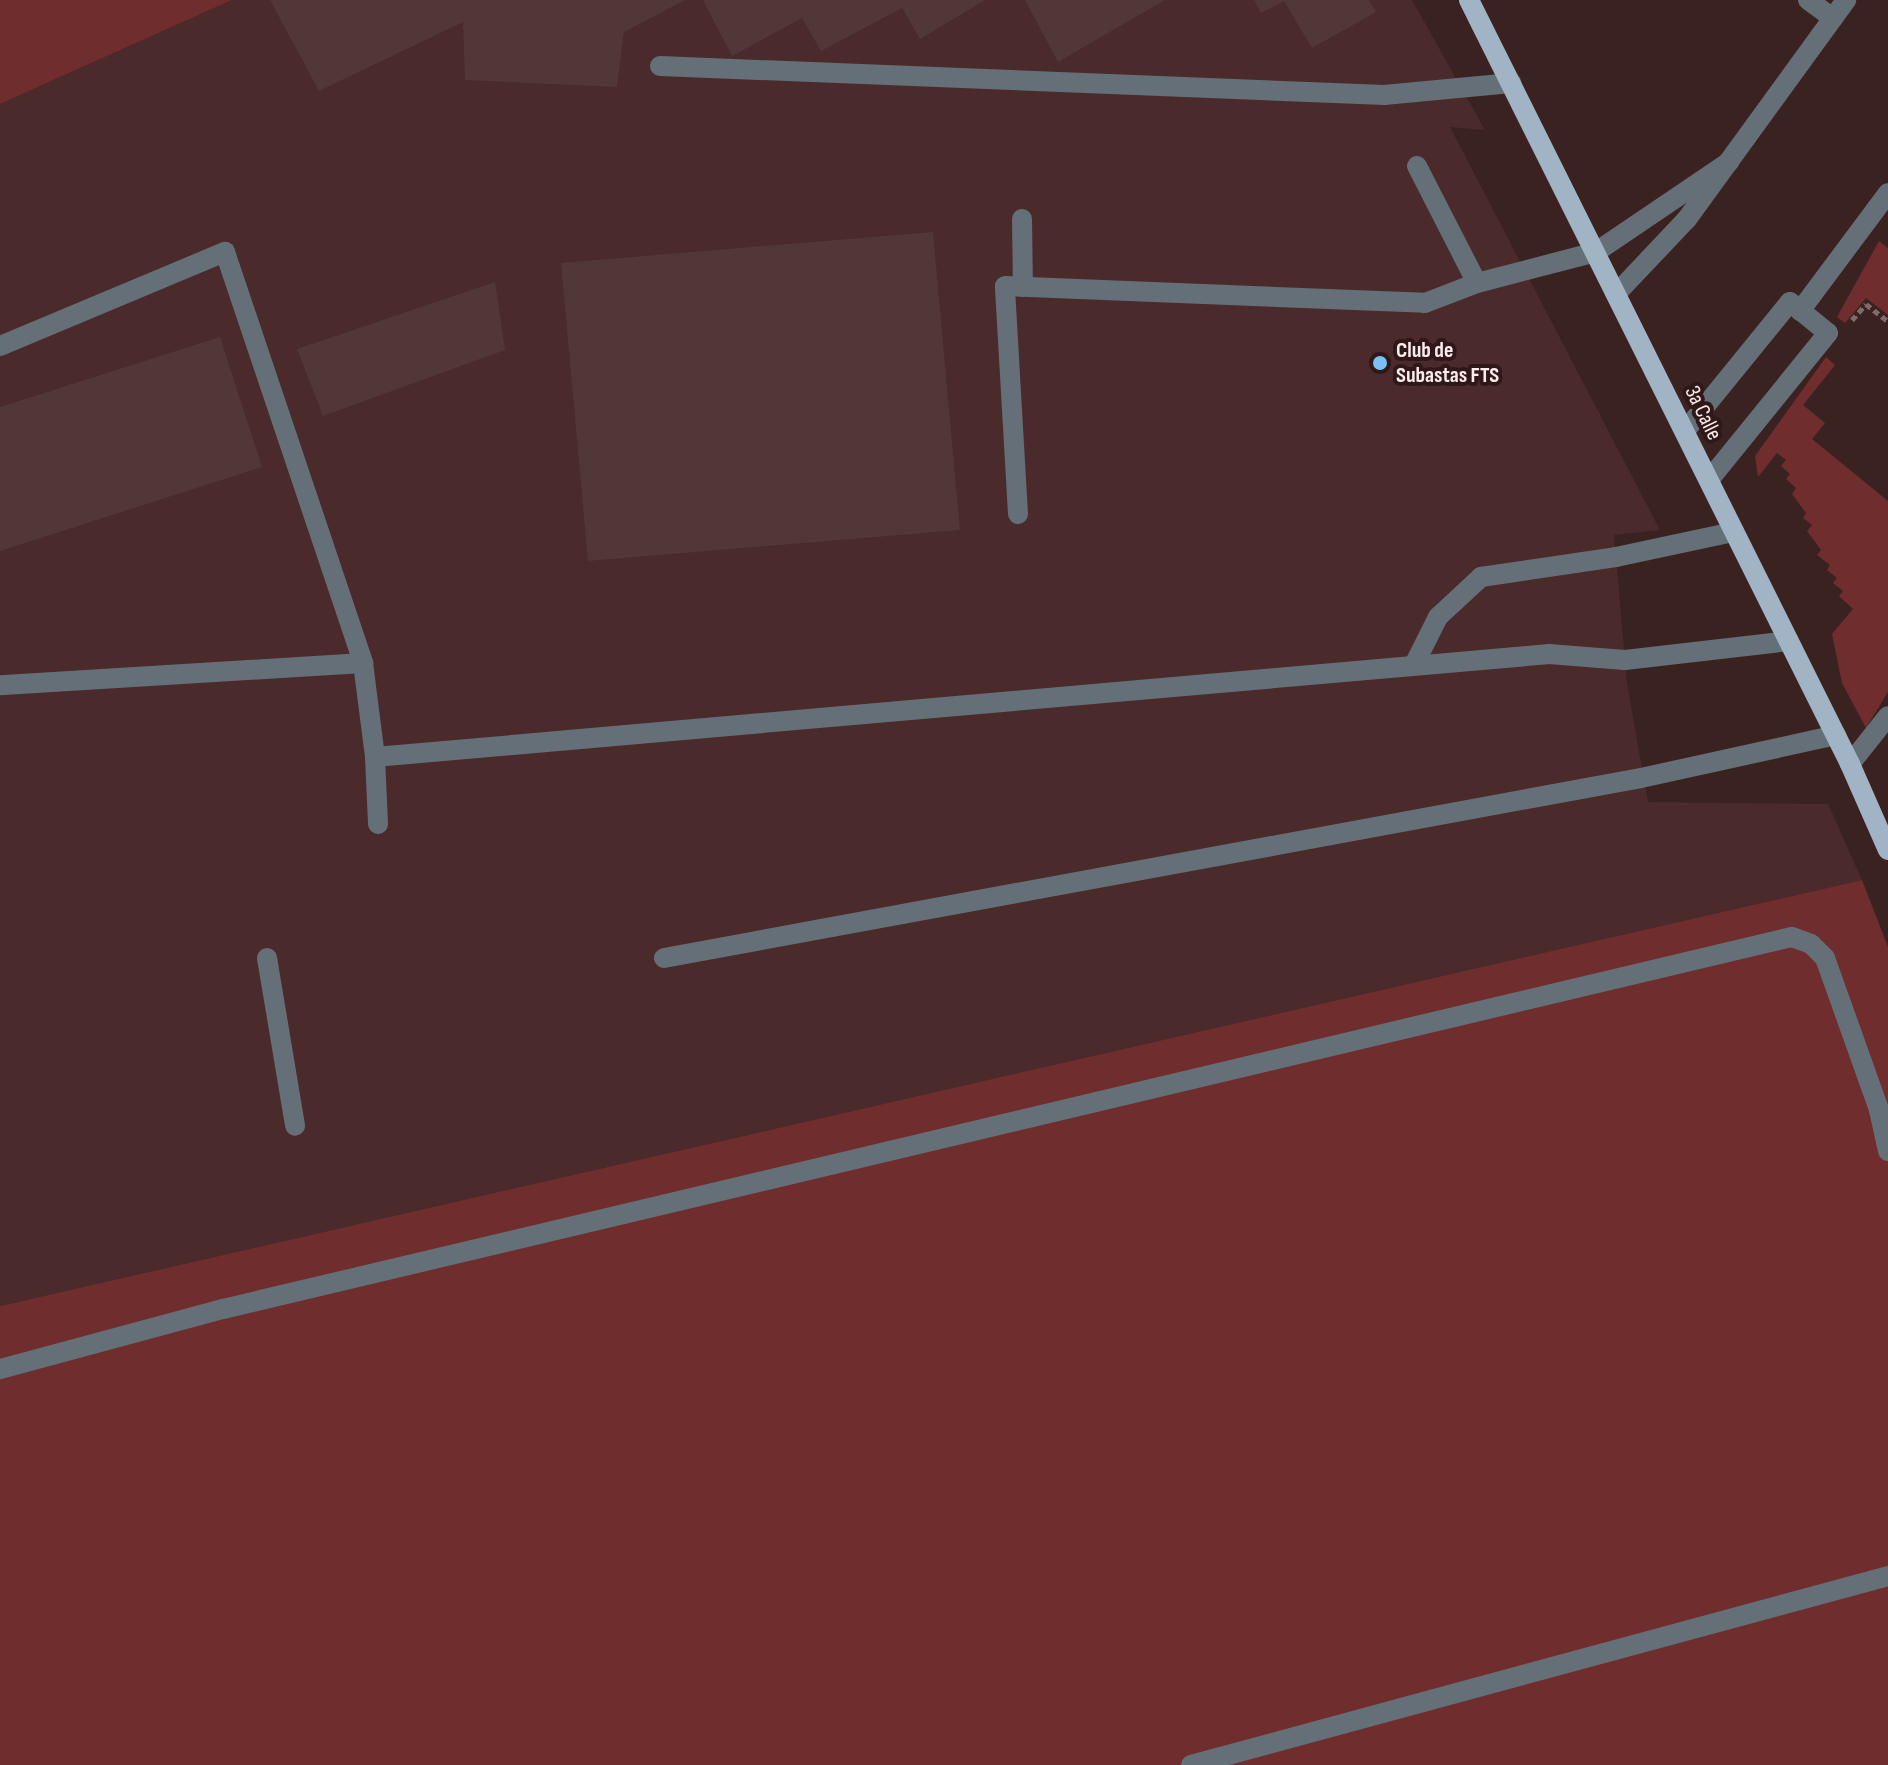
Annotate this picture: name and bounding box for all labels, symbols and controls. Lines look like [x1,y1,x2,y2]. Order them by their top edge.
place label: Club de Subastas FTS [1396,337,1499,388]
marker: Club de Subastas FTS [1371,354,1389,372]
street label: 3a Calle [1679,382,1727,444]

